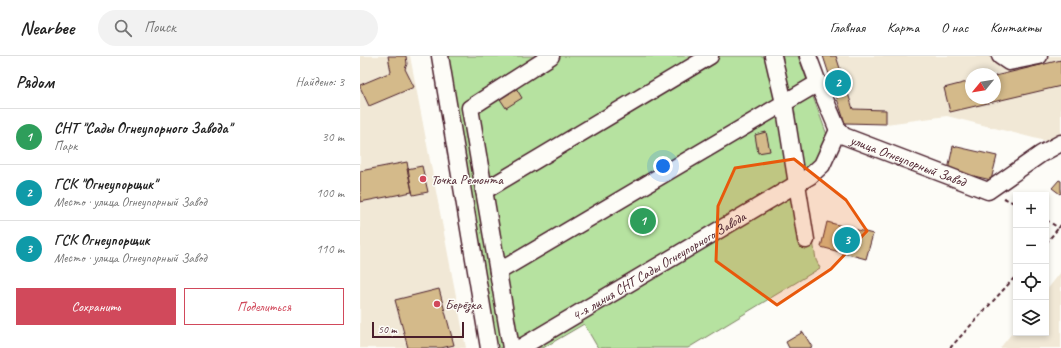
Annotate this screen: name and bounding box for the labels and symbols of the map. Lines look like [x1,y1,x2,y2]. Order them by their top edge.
pin: 2 [825,68,851,98]
north arrow [965,68,1001,104]
street label: улица Огнеупорный Завод [847,131,969,191]
your location [653,156,673,176]
place label: Точка Ремонта [431,171,504,188]
marker: Точка Ремонта [418,174,428,184]
pin: 1 [630,206,656,236]
street label: 4-я линия СНТ Сады Огнеупорного Завода [569,208,750,324]
pin: 3 [834,225,860,255]
place label: Берёзка [445,296,482,313]
marker: Берёзка [432,299,442,309]
scale bar [372,320,464,339]

